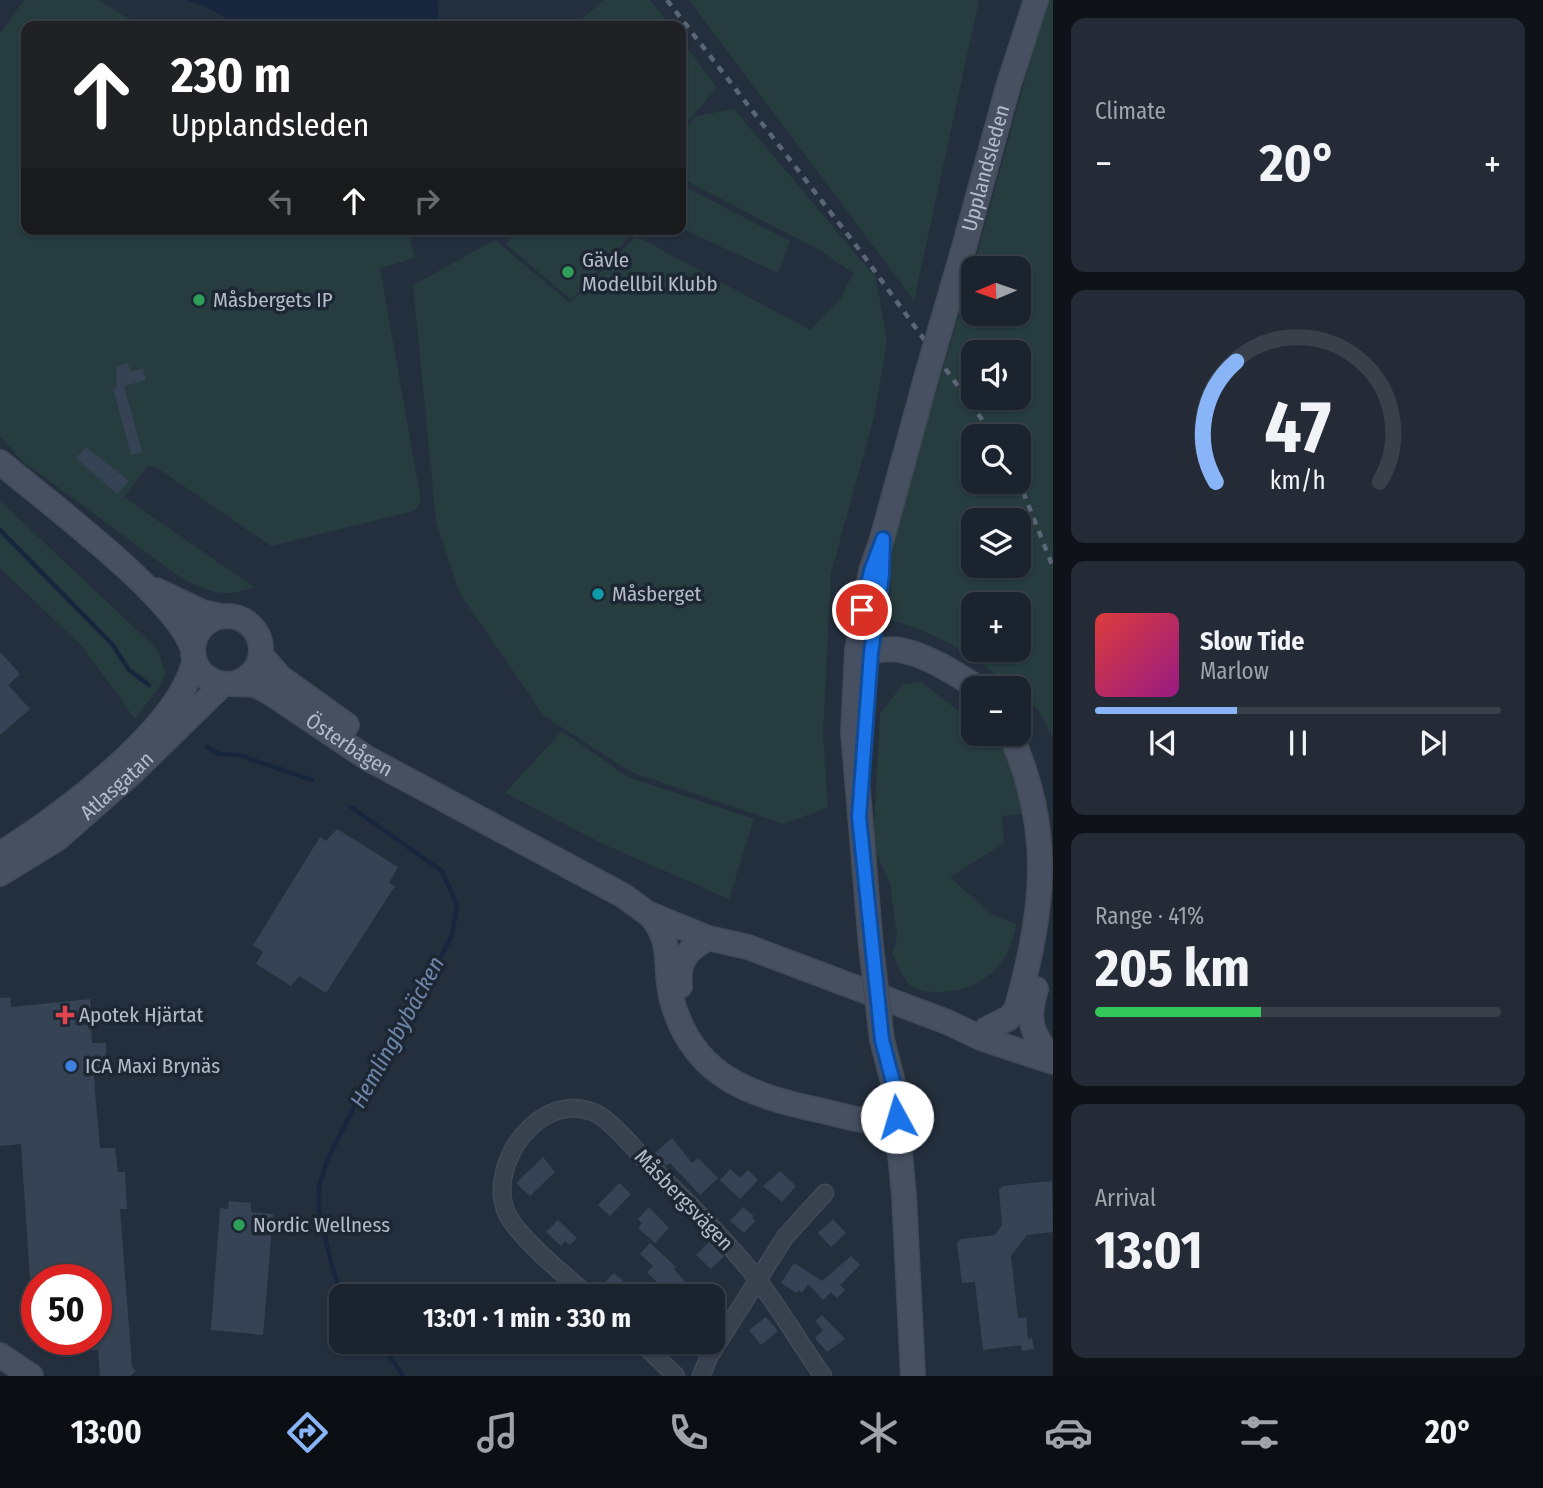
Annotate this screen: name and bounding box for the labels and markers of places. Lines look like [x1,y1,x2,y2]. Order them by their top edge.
place label: Gävle Modellbil Klubb [582,247,718,297]
marker: Gävle Modellbil Klubb [560,264,576,280]
place label: Måsbergets IP [213,287,333,313]
marker: Måsbergets IP [191,292,207,308]
pin [832,580,892,640]
place label: Måsberget [612,581,702,607]
marker: Måsberget [590,586,606,602]
place label: Apotek Hjärtat [79,1002,204,1028]
marker: Apotek Hjärtat [57,1007,73,1023]
place label: ICA Maxi Brynäs [85,1053,220,1079]
marker: ICA Maxi Brynäs [63,1058,79,1074]
place label: Nordic Wellness [253,1212,390,1238]
marker: Nordic Wellness [231,1217,247,1233]

